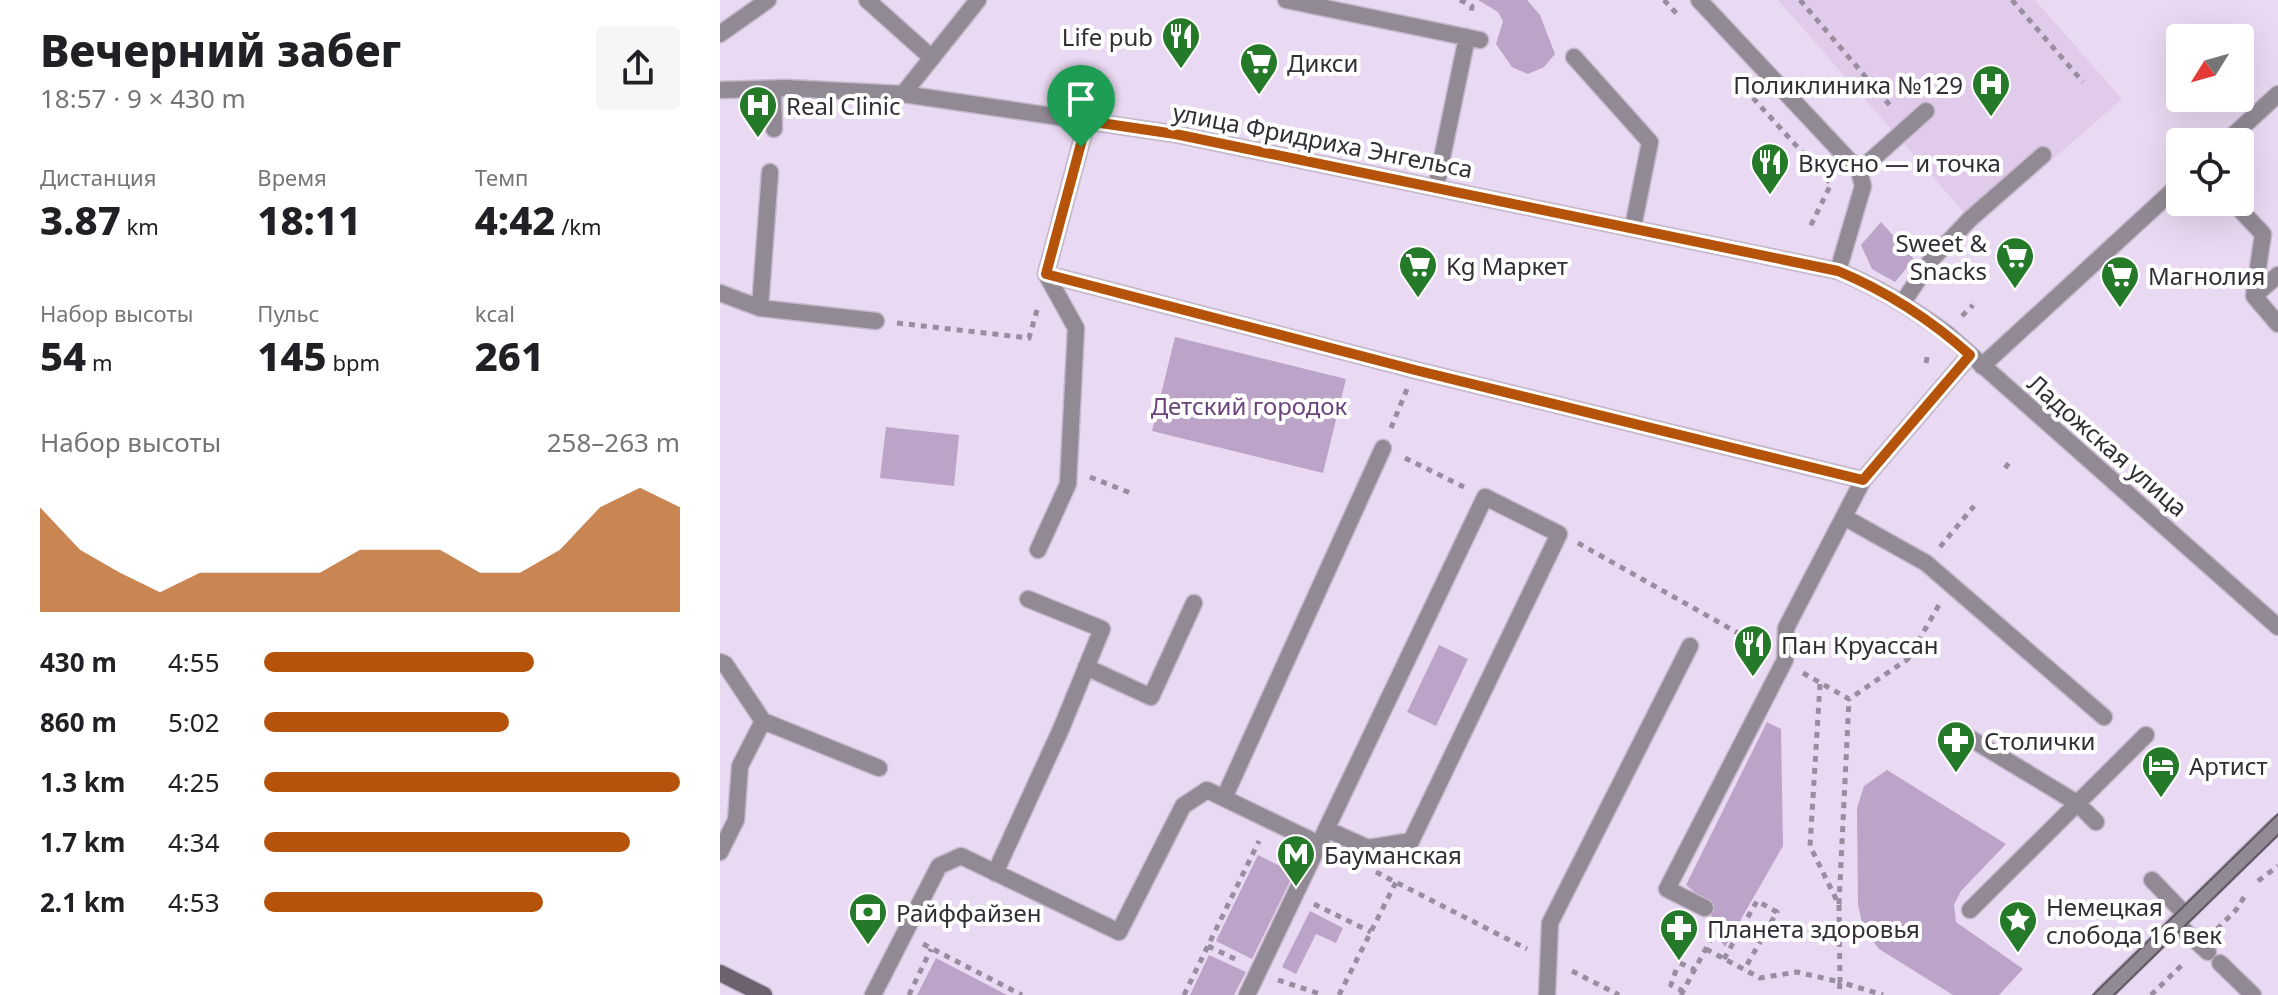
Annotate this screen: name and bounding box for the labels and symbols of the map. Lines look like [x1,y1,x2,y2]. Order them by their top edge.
restaurant icon: Life pub [1160,15,1202,70]
place label: Life pub [1062,20,1153,53]
north arrow [2166,24,2254,112]
supermarket icon: Дикси [1238,41,1280,96]
place label: Дикси [1287,46,1358,79]
hospital icon: Поликлиника №129 [1970,63,2012,118]
pin [1047,65,1115,147]
place label: Поликлиника №129 [1733,68,1963,101]
hospital icon: Real Clinic [737,84,779,139]
place label: Real Clinic [786,89,900,122]
street label: улица Фридриха Энгельса [1170,95,1476,185]
restaurant icon: Вкусно — и точка [1749,141,1791,196]
place label: Вкусно — и точка [1798,146,2001,179]
place label: Sweet & Snacks [1895,226,1987,287]
supermarket icon: Sweet & Snacks [1994,235,2036,290]
supermarket icon: Kg Маркет [1397,244,1439,299]
place label: Kg Маркет [1446,249,1568,282]
supermarket icon: Магнолия [2099,254,2141,309]
place label: Магнолия [2148,259,2265,292]
street label: Ладожская улица [2021,366,2195,524]
park label: Детский городок [1151,389,1348,422]
restaurant icon: Пан Круассан [1732,623,1774,678]
place label: Пан Круассан [1781,628,1939,661]
pharmacy icon: Столички [1935,719,1977,774]
place label: Столички [1984,724,2095,757]
hotel icon: Артист [2140,744,2182,799]
place label: Артист [2189,749,2268,782]
metro station icon: Бауманская [1275,833,1317,888]
place label: Бауманская [1324,838,1462,871]
place label: Немецкая слобода 16 век [2046,890,2222,951]
bank icon: Райффайзен [847,891,889,946]
place label: Райффайзен [896,896,1041,929]
place icon: Немецкая слобода 16 век [1997,899,2039,954]
pharmacy icon: Планета здоровья [1658,907,1700,962]
place label: Планета здоровья [1707,912,1920,945]

